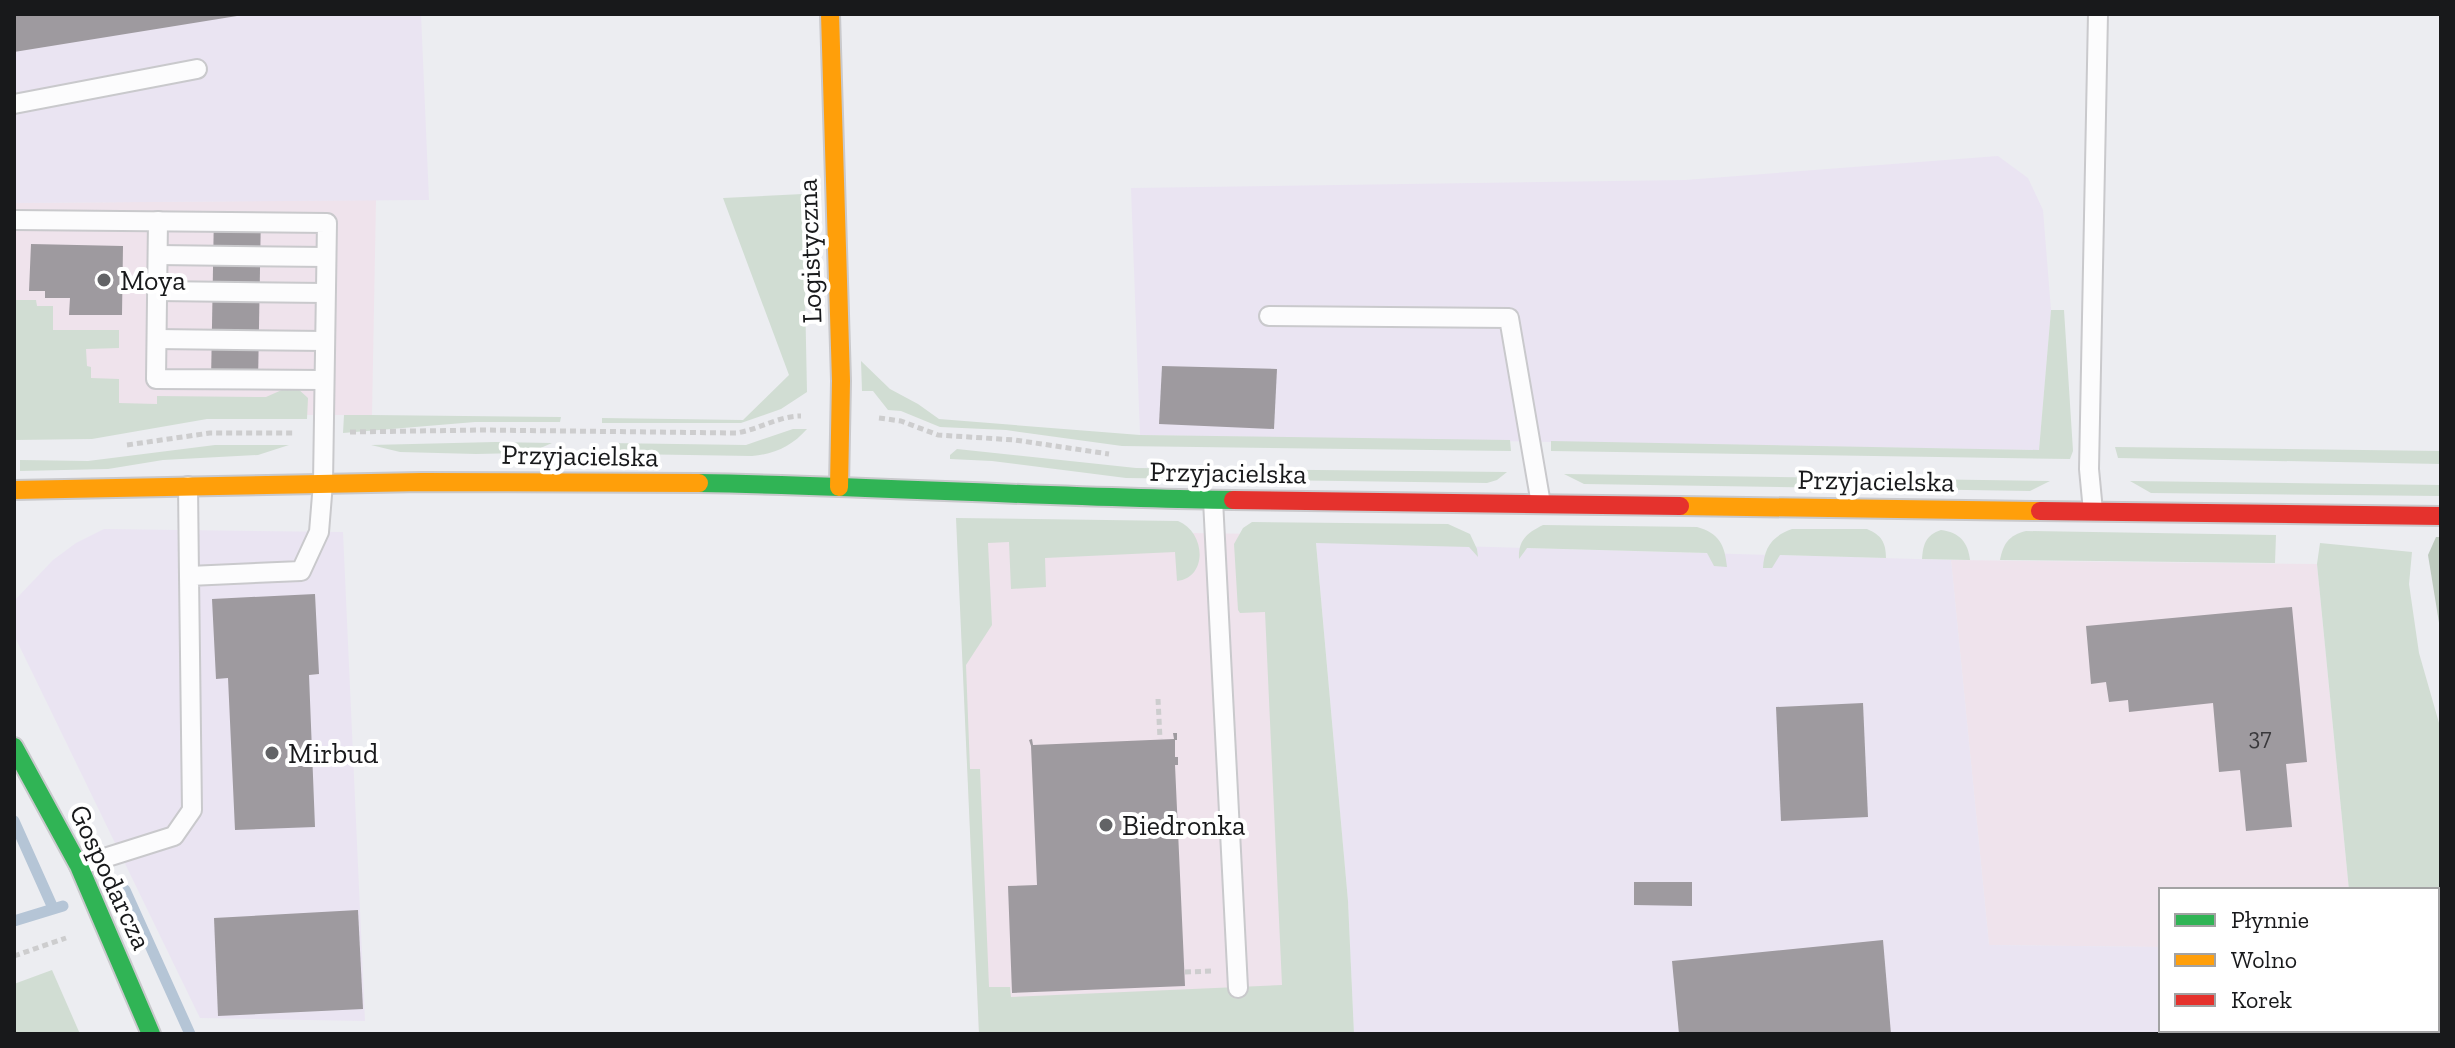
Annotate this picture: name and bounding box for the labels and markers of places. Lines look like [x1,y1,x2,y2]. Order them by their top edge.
place label: Moya [120,264,186,297]
marker: Moya [95,271,113,289]
place label: Mirbud [288,737,378,770]
marker: Mirbud [263,744,281,762]
place label: Biedronka [1122,809,1246,842]
marker: Biedronka [1097,816,1115,834]

